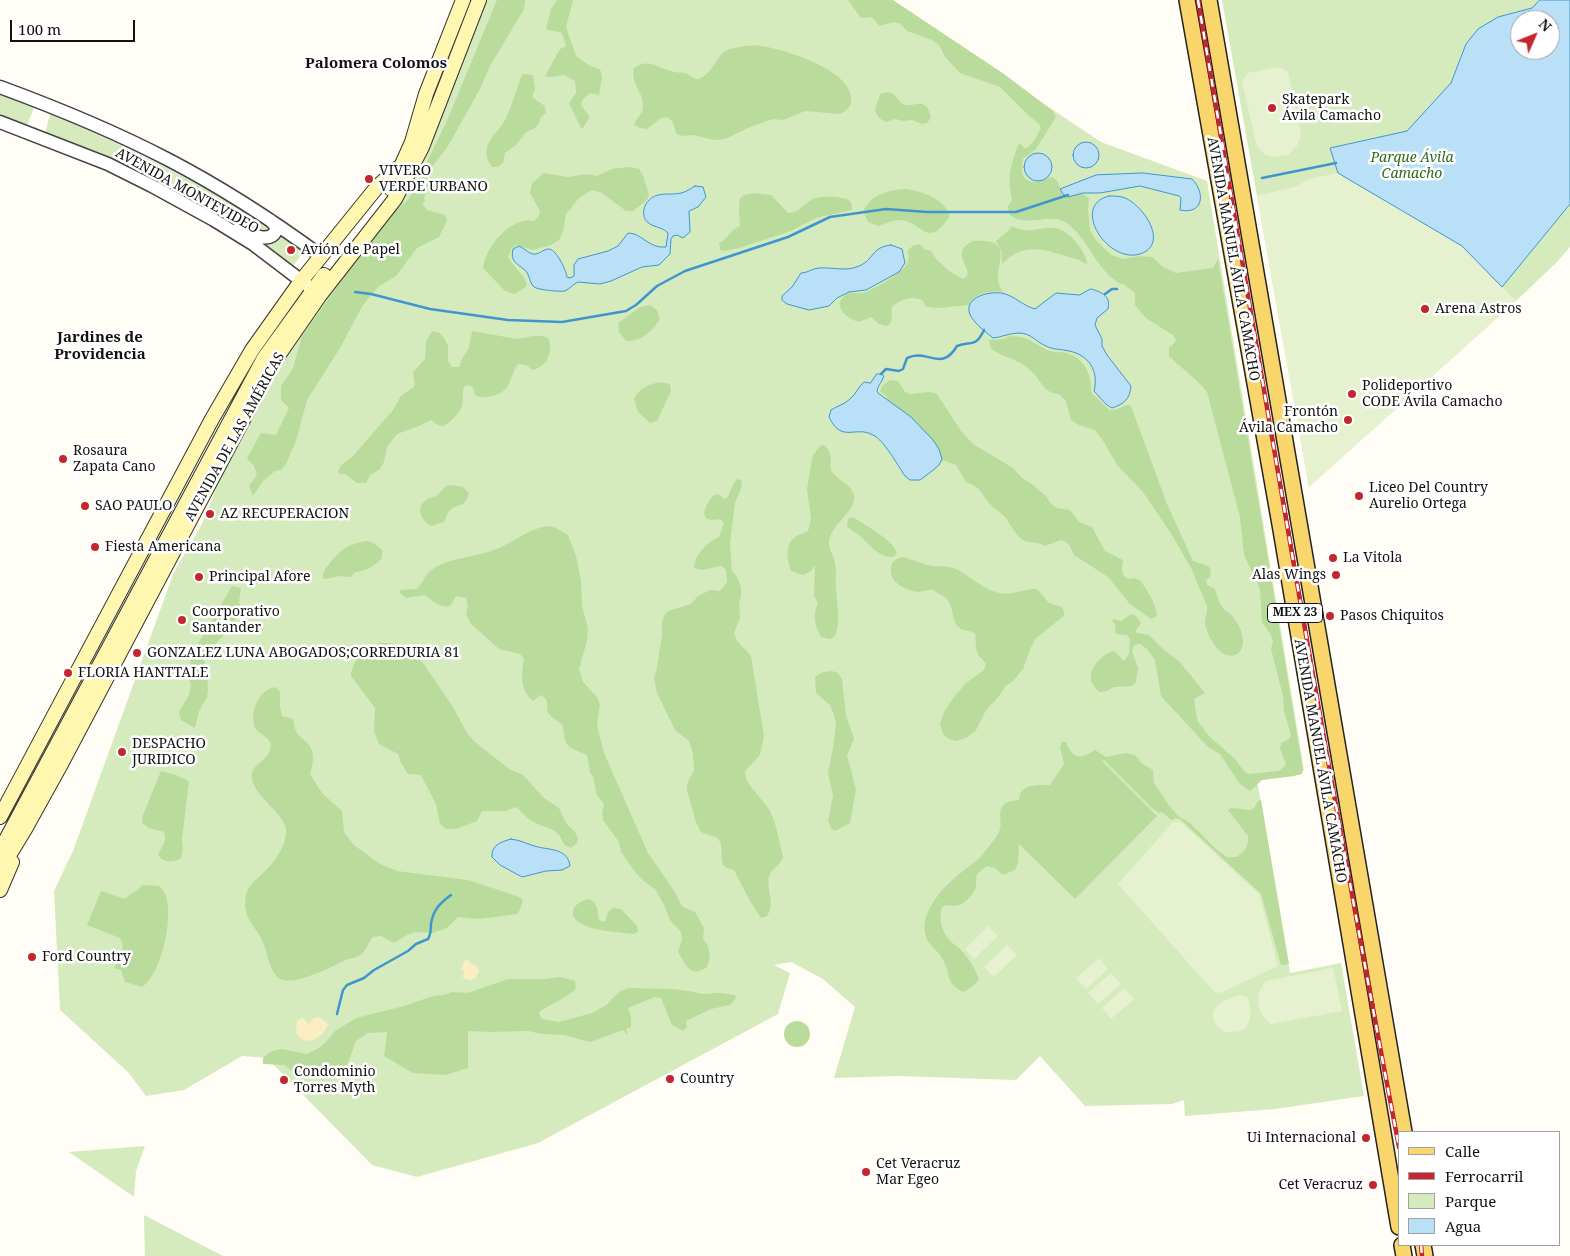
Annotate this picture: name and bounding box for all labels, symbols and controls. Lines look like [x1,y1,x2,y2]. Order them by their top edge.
scale bar [12,10,138,42]
north arrow [1510,10,1560,60]
text: N [1535,14,1556,35]
text: 100 m [18,19,61,39]
district label: Palomera Colomos [305,55,447,73]
place label: Skatepark Ávila Camacho [1282,92,1381,124]
marker: Skatepark Ávila Camacho [1266,102,1278,114]
street label: AVENIDA MANUEL ÁVILA CAMACHO [1203,136,1263,382]
street label: AVENIDA MONTEVIDEO [112,145,262,237]
park label: Parque Ávila Camacho [1370,150,1454,182]
place label: VIVERO VERDE URBANO [379,163,488,196]
marker: VIVERO VERDE URBANO [363,173,375,185]
place label: Avión de Papel [301,242,400,258]
marker: Avión de Papel [285,244,297,256]
place label: Arena Astros [1435,301,1522,317]
marker: Arena Astros [1419,303,1431,315]
district label: Jardines de Providencia [54,329,146,364]
street label: AVENIDA DE LAS AMÉRICAS [181,350,289,524]
place label: Polideportivo CODE Ávila Camacho [1362,378,1503,411]
marker: Polideportivo CODE Ávila Camacho [1346,388,1358,400]
place label: Frontón Ávila Camacho [1239,404,1338,437]
marker: Frontón Ávila Camacho [1342,414,1354,426]
place label: Rosaura Zapata Cano [73,443,156,476]
marker: Rosaura Zapata Cano [57,453,69,465]
place label: Liceo Del Country Aurelio Ortega [1369,480,1488,512]
marker: Liceo Del Country Aurelio Ortega [1353,490,1365,502]
place label: SAO PAULO [95,498,172,514]
marker: SAO PAULO [79,500,91,512]
place label: AZ RECUPERACION [220,506,349,522]
marker: AZ RECUPERACION [204,508,216,520]
place label: Fiesta Americana [105,539,221,555]
marker: Fiesta Americana [89,541,101,553]
place label: La Vitola [1343,550,1402,566]
marker: La Vitola [1327,552,1339,564]
place label: Alas Wings [1252,567,1326,583]
place label: Principal Afore [209,569,311,585]
marker: Alas Wings [1330,569,1342,581]
marker: Principal Afore [193,571,205,583]
place label: Coorporativo Santander [192,604,280,636]
road number: MEX 23 [1268,604,1322,622]
place label: Pasos Chiquitos [1340,608,1444,624]
marker: Pasos Chiquitos [1324,610,1336,622]
marker: Coorporativo Santander [176,614,188,626]
street label: AVENIDA MANUEL ÁVILA CAMACHO [1290,638,1350,884]
place label: GONZALEZ LUNA ABOGADOS;CORREDURIA 81 [147,645,460,661]
marker: GONZALEZ LUNA ABOGADOS;CORREDURIA 81 [131,647,143,659]
place label: FLORIA HANTTALE [78,665,208,681]
marker: FLORIA HANTTALE [62,667,74,679]
place label: DESPACHO JURIDICO [132,736,206,769]
marker: DESPACHO JURIDICO [116,746,128,758]
place label: Ford Country [42,949,131,965]
marker: Ford Country [26,951,38,963]
place label: Condominio Torres Myth [294,1064,376,1096]
place label: Country [680,1071,734,1087]
marker: Country [664,1073,676,1085]
marker: Condominio Torres Myth [278,1074,290,1086]
place label: Ui Internacional [1247,1130,1356,1146]
legend [1398,1131,1560,1246]
marker: Ui Internacional [1360,1132,1372,1144]
text: Calle [1445,1141,1480,1161]
place label: Cet Veracruz Mar Egeo [876,1156,960,1188]
marker: Cet Veracruz Mar Egeo [860,1166,872,1178]
text: Ferrocarril [1445,1166,1523,1186]
place label: Cet Veracruz [1279,1177,1363,1193]
marker: Cet Veracruz [1367,1179,1379,1191]
text: Parque [1445,1191,1496,1211]
text: Agua [1445,1216,1481,1236]

